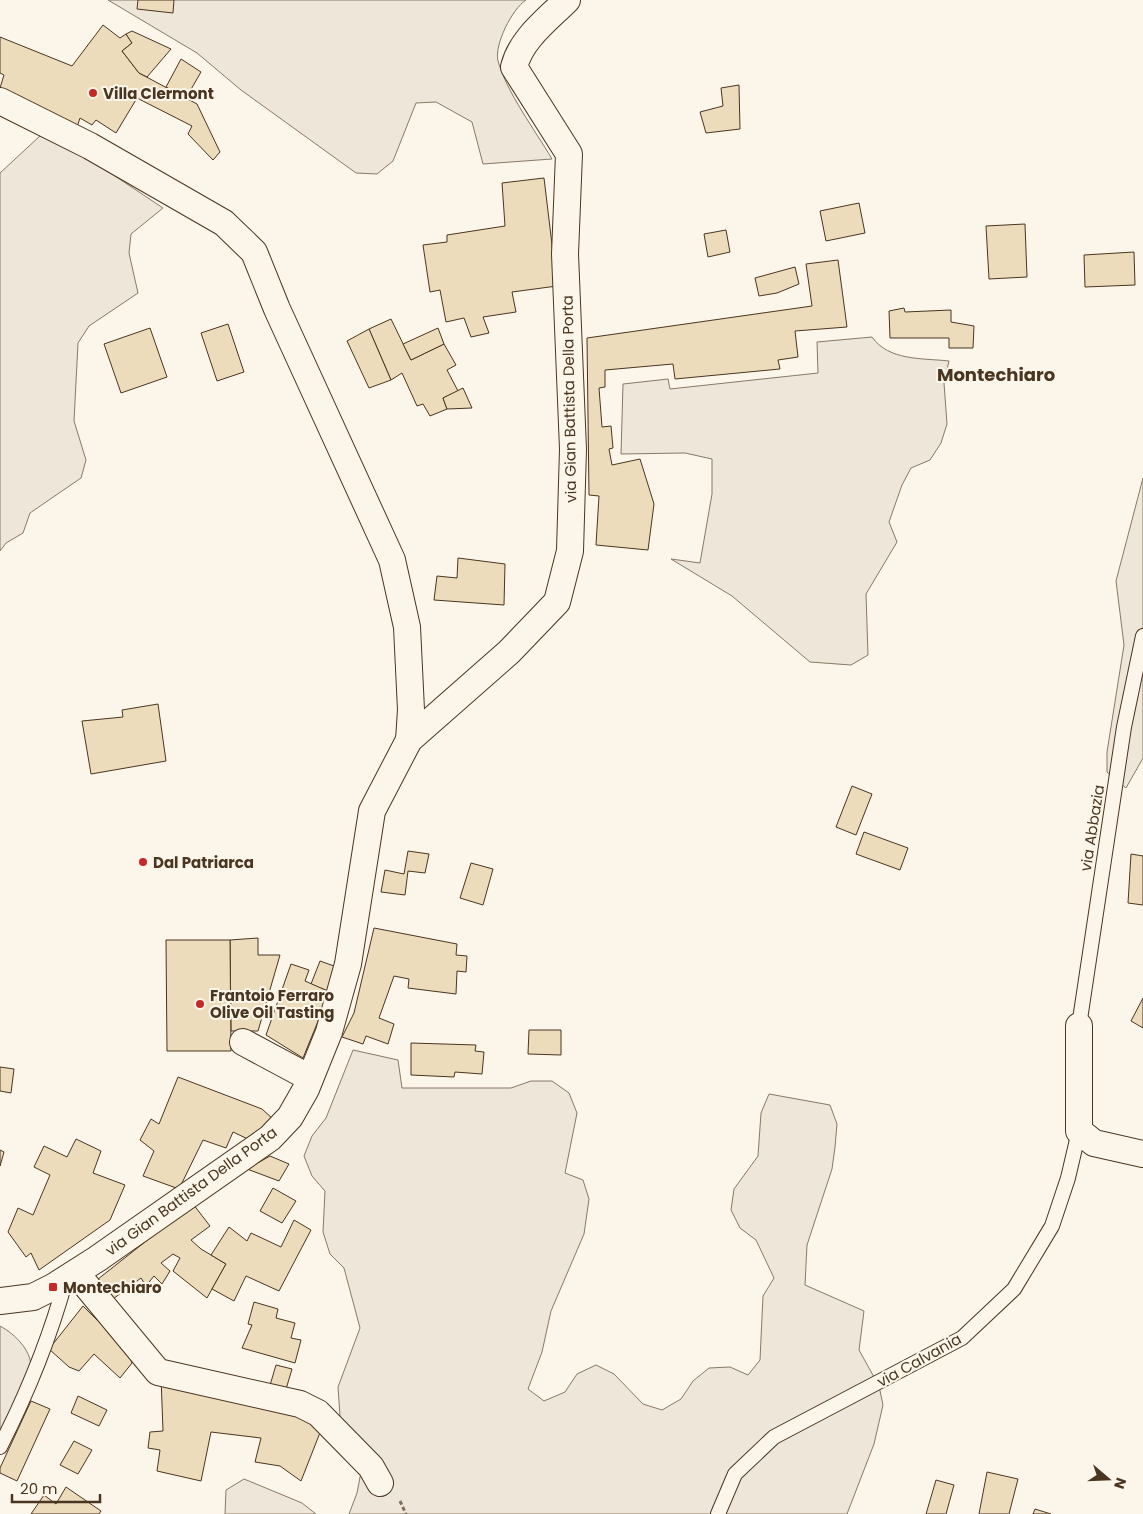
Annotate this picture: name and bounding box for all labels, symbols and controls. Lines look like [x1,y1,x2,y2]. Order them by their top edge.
place label: Villa Clermont [103,83,214,104]
marker: Villa Clermont [87,87,99,99]
street label: via Gian Battista Della Porta [557,295,581,503]
district label: Montechiaro [937,362,1055,387]
street label: via Abbazia [1075,783,1109,873]
place label: Dal Patriarca [153,852,254,873]
marker: Dal Patriarca [137,856,149,868]
place label: Frantoio Ferraro Olive Oil Tasting [210,985,335,1023]
marker: Frantoio Ferraro Olive Oil Tasting [194,998,206,1010]
street label: via Gian Battista Della Porta [101,1121,281,1261]
place label: Montechiaro [63,1277,162,1298]
marker: Montechiaro [47,1281,59,1293]
street label: via Calvania [873,1328,965,1392]
north arrow [1083,1454,1133,1504]
scale bar [12,1472,100,1504]
text: N [1109,1475,1131,1491]
text: 20 m [20,1478,58,1499]

